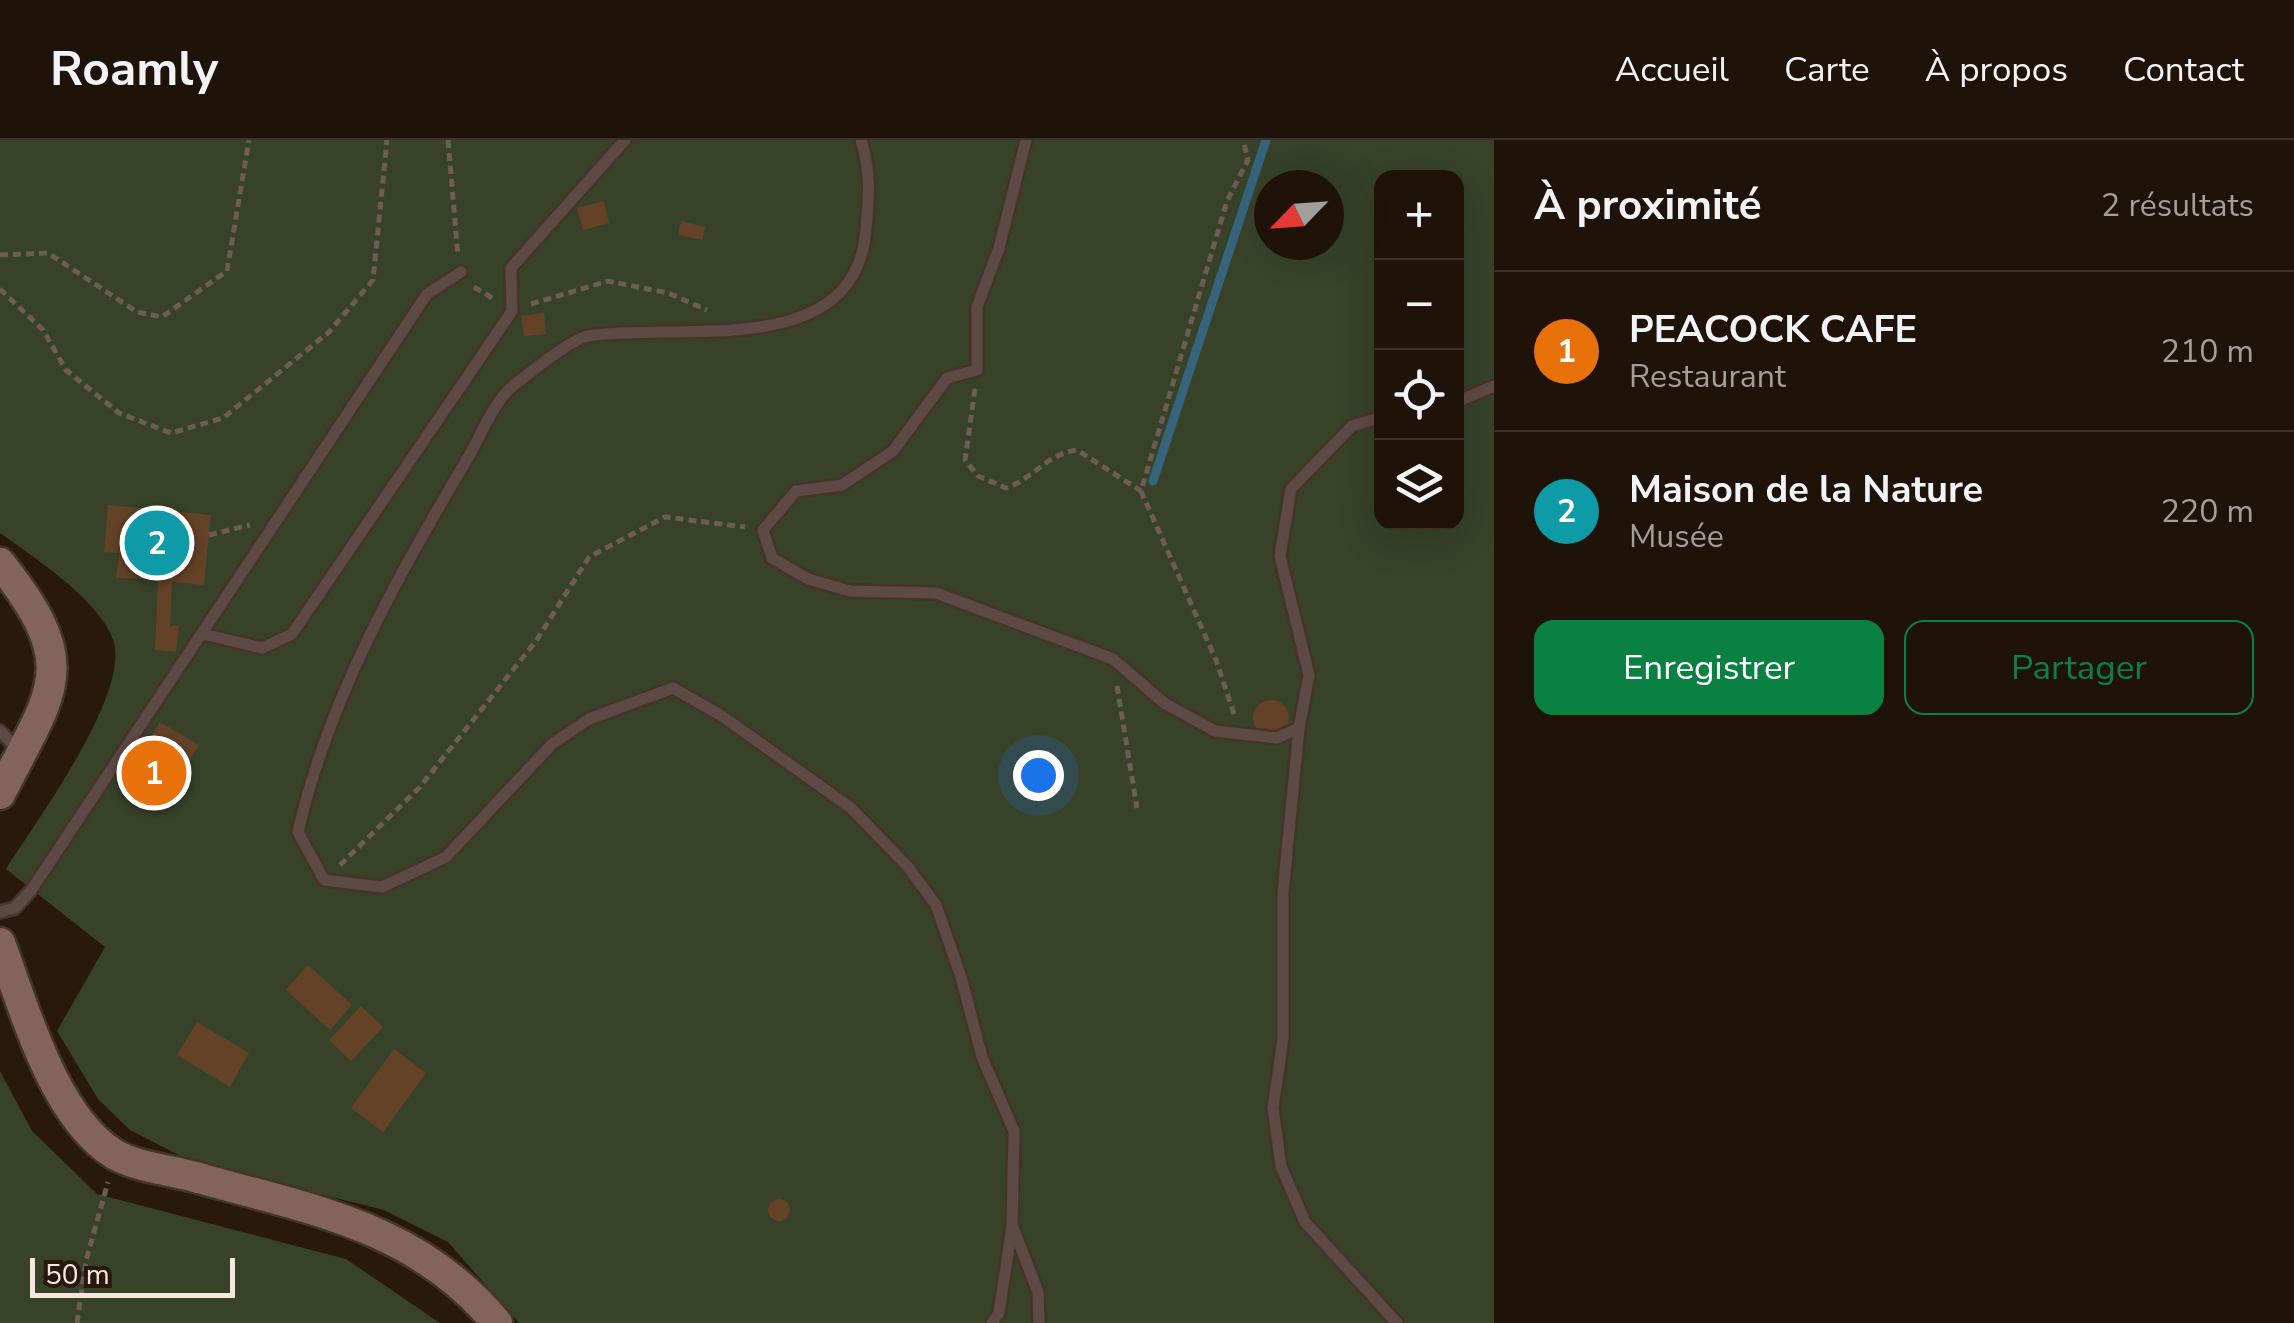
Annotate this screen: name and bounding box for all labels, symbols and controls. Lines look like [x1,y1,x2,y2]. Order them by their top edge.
text: Roamly [50,36,218,102]
text: Accueil [1615,46,1729,93]
text: Carte [1784,46,1870,93]
text: À propos [1925,46,2068,93]
text: Contact [2123,46,2244,93]
north arrow [1254,170,1344,260]
map controls [1374,170,1464,530]
button: + [1374,170,1464,260]
text: À proximité [1534,177,1761,234]
text: 2 résultats [2101,184,2254,227]
button: − [1374,260,1464,350]
text: PEACOCK CAFE [1629,304,1917,355]
text: 1 [1557,330,1576,373]
text: 210 m [2161,330,2254,373]
button: locate [1374,350,1464,440]
text: Restaurant [1629,355,1786,398]
button: layers [1374,440,1464,530]
text: Maison de la Nature [1629,464,1983,515]
text: 2 [1557,490,1576,533]
text: 220 m [2161,490,2254,533]
pin: 2 [124,506,190,580]
text: Musée [1629,515,1724,558]
button: Enregistrer [1534,620,1884,715]
button: Partager [1904,620,2254,715]
pin: 1 [122,736,186,810]
your location [1013,750,1064,801]
scale bar [30,1253,235,1298]
text: 50 m [45,1256,110,1294]

